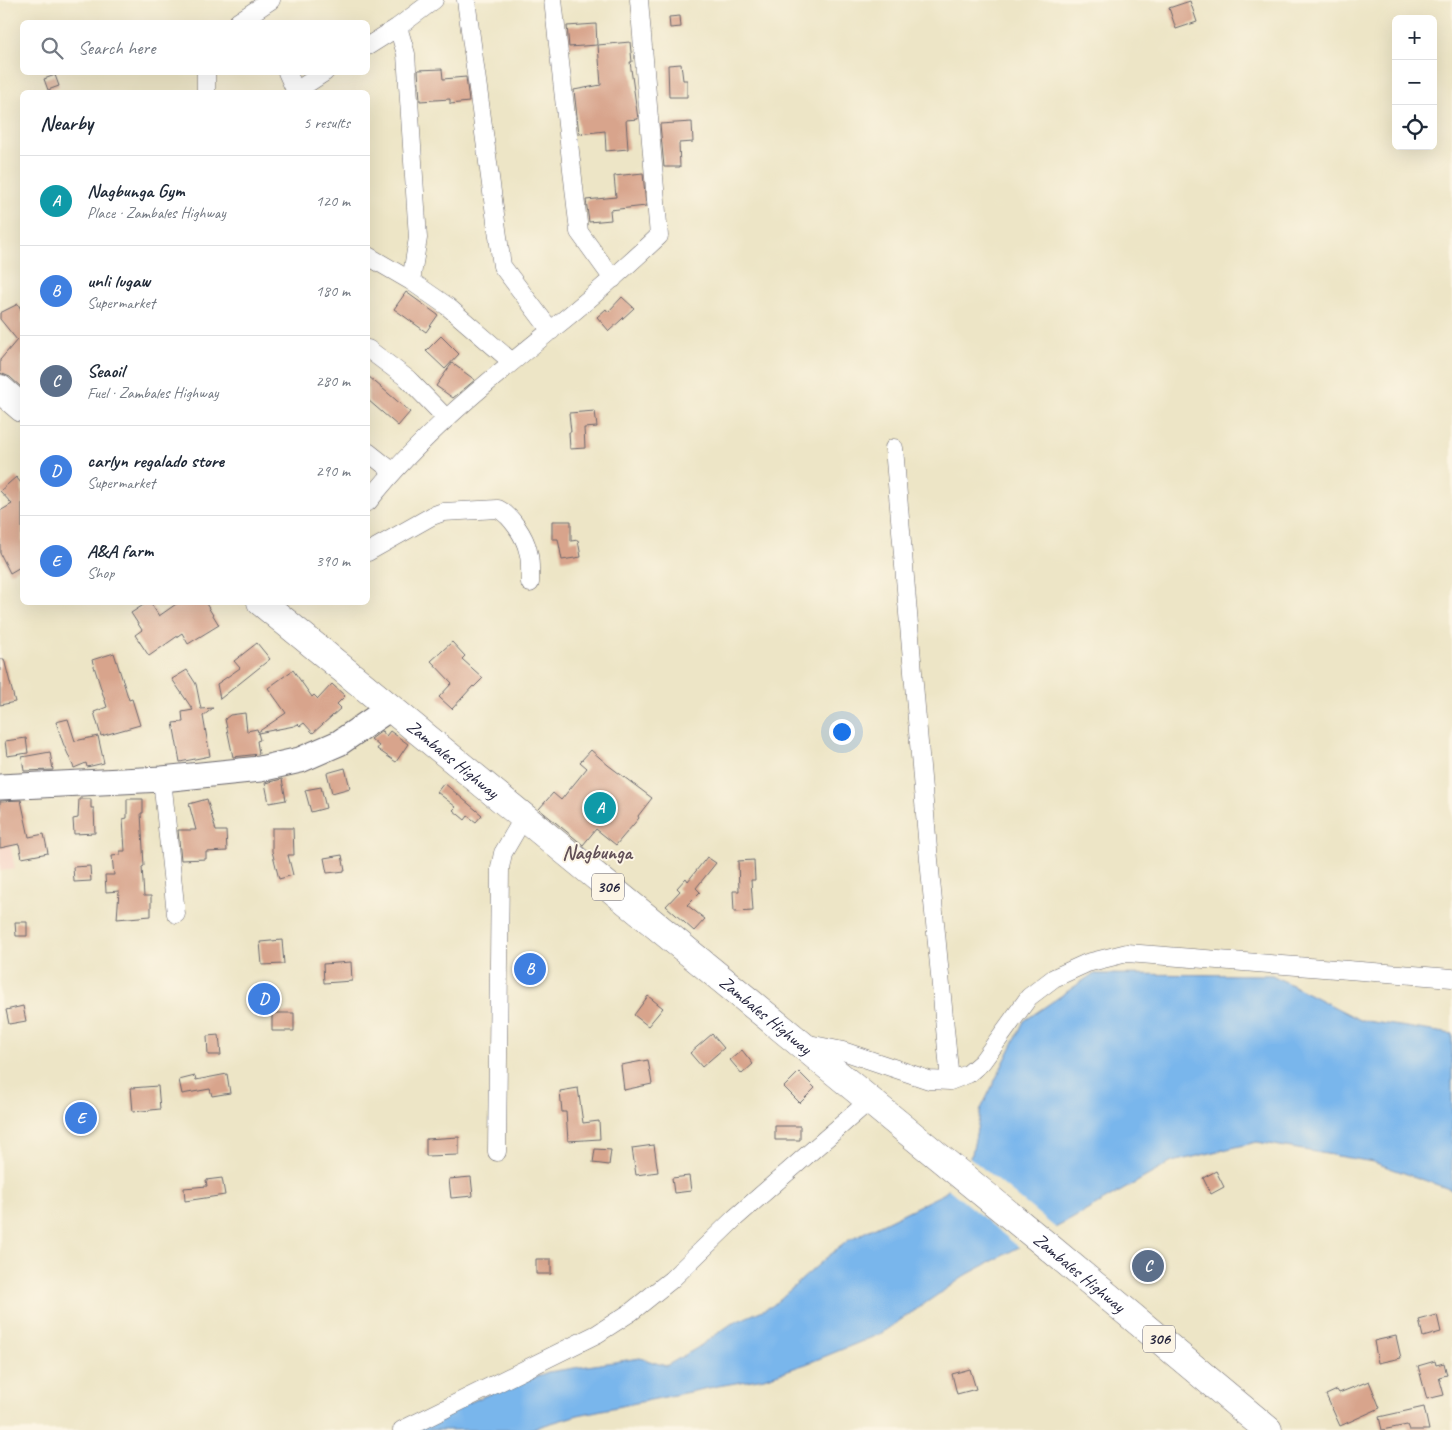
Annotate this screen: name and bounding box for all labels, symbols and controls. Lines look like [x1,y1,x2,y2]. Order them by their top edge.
map controls [1392,15,1437,150]
button: + [1392,15,1437,60]
search box [20,20,370,75]
icon: search [38,34,66,62]
text: Search here [78,36,155,60]
button: − [1392,60,1437,105]
button: locate [1392,105,1437,150]
text: Nearby [40,110,93,136]
text: 5 results [303,113,350,133]
text: Nagbunga Gym [87,179,185,203]
text: A [52,191,60,211]
text: 120 m [316,191,350,211]
text: Place · Zambales Highway [87,203,226,223]
text: unli lugaw [87,269,150,293]
text: B [52,281,60,301]
text: 180 m [316,281,350,301]
text: Supermarket [87,293,155,313]
text: Seaoil [87,359,124,383]
text: C [52,371,60,391]
text: 280 m [316,371,350,391]
text: Fuel · Zambales Highway [87,383,219,403]
text: carlyn regalado store [87,449,224,473]
text: D [51,461,61,481]
text: 290 m [316,461,350,481]
text: Supermarket [87,473,155,493]
text: A&A farm [87,539,153,563]
text: E [52,551,60,571]
text: 390 m [316,551,350,571]
text: Shop [87,563,114,583]
street label: Zambales Highway [402,715,505,804]
your location [829,719,855,745]
pin: A [584,789,616,827]
district label: Nagbunga [562,840,633,865]
road number: 306 [592,874,624,900]
pin: B [514,950,546,988]
street label: Zambales Highway [715,971,817,1060]
pin: D [248,980,280,1018]
pin: E [65,1099,97,1137]
street label: Zambales Highway [1029,1228,1131,1318]
pin: C [1132,1247,1164,1285]
road number: 306 [1143,1326,1175,1352]

